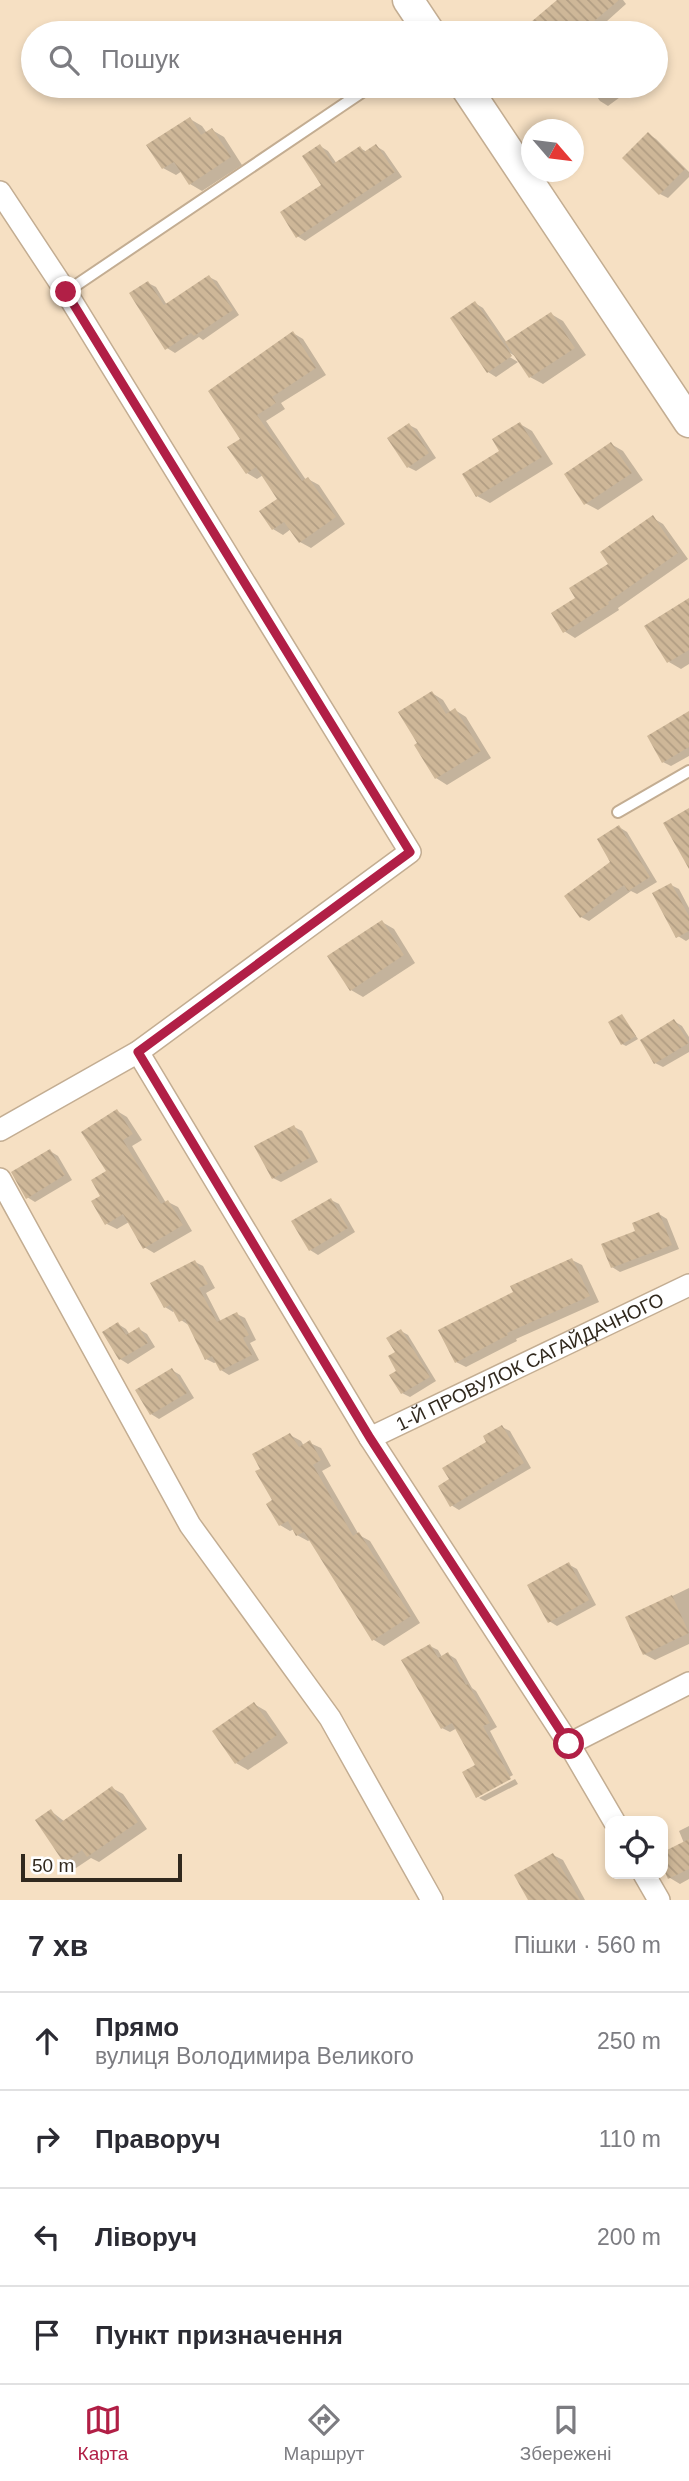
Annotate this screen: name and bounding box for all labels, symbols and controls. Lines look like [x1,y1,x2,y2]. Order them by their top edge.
search box [21,21,668,98]
icon: search [45,41,83,79]
text: Пошук [101,44,179,74]
north arrow [521,119,584,182]
route end [50,276,81,307]
street label: 1-Й ПРОВУЛОК САГАЙДАЧНОГО [393,1289,667,1435]
route start [553,1728,584,1759]
map controls [605,1816,668,1879]
button: locate [605,1816,668,1879]
scale bar [21,1851,182,1883]
text: 50 m [32,1855,74,1876]
text: 7 хв [28,1929,88,1962]
text: Пішки · 560 m [514,1932,661,1958]
text: Прямо [95,2012,179,2042]
icon: ahead [28,2022,66,2060]
text: 250 m [597,2028,661,2054]
text: вулиця Володимира Великого [95,2043,414,2069]
icon: right [28,2120,66,2158]
text: Праворуч [95,2124,221,2154]
text: 110 m [599,2126,661,2152]
icon: left [28,2218,66,2256]
text: Ліворуч [95,2222,197,2252]
text: 200 m [597,2224,661,2250]
icon: arrive [28,2316,66,2354]
text: Пункт призначення [95,2320,343,2350]
tab: Карта [78,2401,128,2465]
tab: Маршрут [284,2401,365,2465]
tab: Збережені [520,2401,611,2465]

